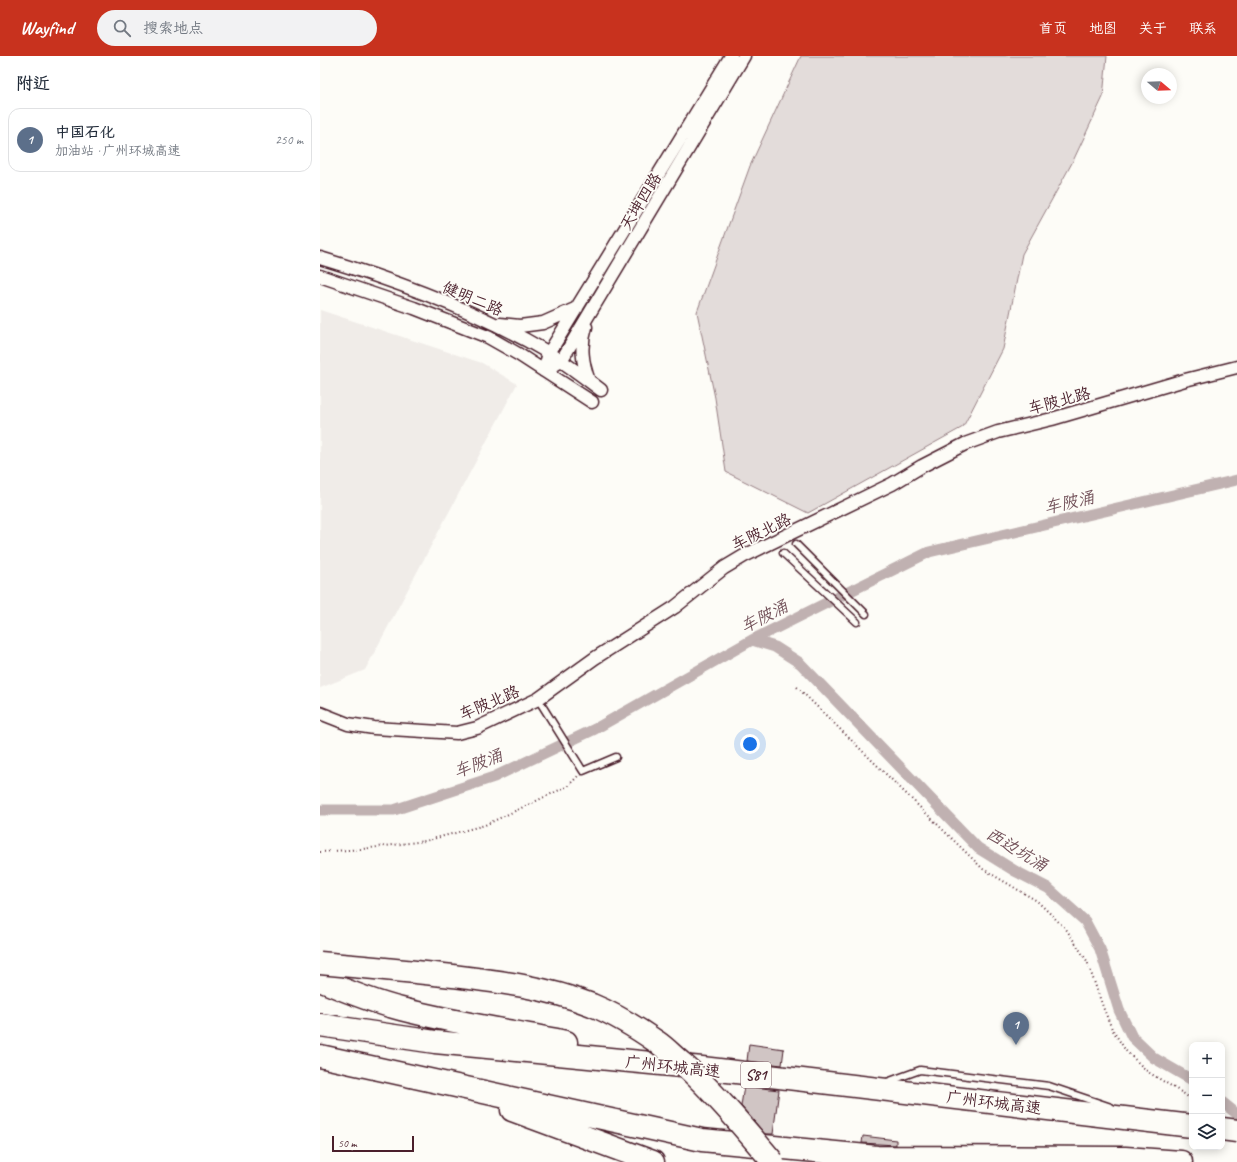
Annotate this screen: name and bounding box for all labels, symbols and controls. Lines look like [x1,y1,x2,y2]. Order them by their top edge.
search box [97,10,377,46]
text: Wayfind [20,16,73,40]
icon: search [111,17,133,39]
text: 搜索地点 [143,19,203,38]
text: 首页 [1039,20,1067,37]
text: 地图 [1089,20,1117,37]
text: 关于 [1139,20,1167,37]
text: 联系 [1189,20,1217,37]
north arrow [1141,68,1177,104]
text: 附近 [16,73,50,94]
text: 中国石化 [55,123,115,142]
text: 1 [27,132,33,148]
text: 250 m [275,132,303,148]
text: 加油站 · 广州环城高速 [55,143,181,159]
street label: 天坤四路 [616,169,666,234]
street label: 健明二路 [439,277,506,321]
street label: 车陂北路 [1026,383,1093,419]
water label: 车陂涌 [1042,486,1097,518]
street label: 车陂北路 [728,509,795,555]
water label: 车陂涌 [737,595,793,637]
street label: 车陂北路 [456,681,523,725]
your location [740,734,760,754]
water label: 车陂涌 [451,744,507,782]
water label: 西边坑涌 [982,823,1052,876]
pin: 1 [1003,1012,1029,1045]
map controls [1189,1042,1225,1150]
button: + [1189,1042,1225,1078]
street label: 广州环城高速 [624,1052,722,1082]
road number: S81 [741,1062,771,1088]
button: − [1189,1078,1225,1114]
street label: 广州环城高速 [945,1087,1043,1119]
button: layers [1189,1114,1225,1150]
scale bar [332,1134,414,1153]
text: 50 m [338,1136,357,1150]

